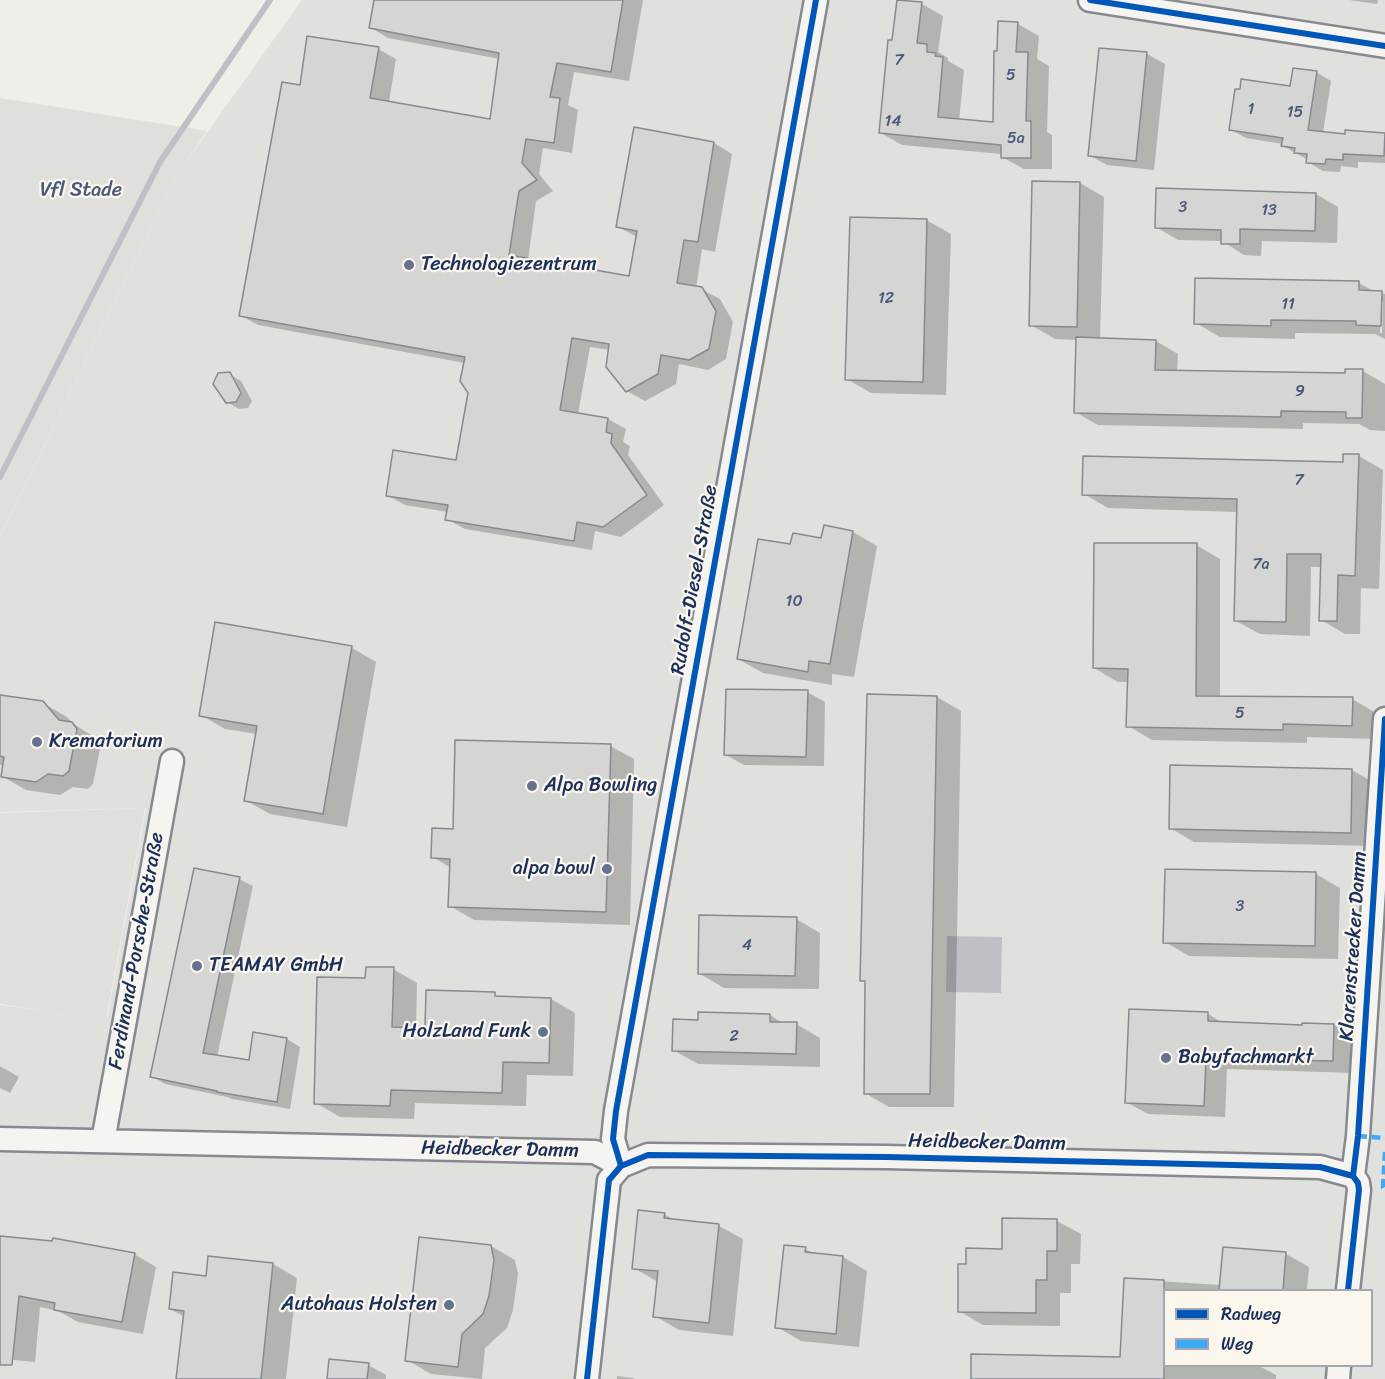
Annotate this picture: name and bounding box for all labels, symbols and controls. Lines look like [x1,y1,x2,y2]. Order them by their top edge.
house number: 7 [894,51,904,71]
house number: 5 [1006,66,1016,86]
house number: 1 [1248,100,1254,120]
house number: 15 [1287,103,1303,123]
house number: 14 [885,112,901,132]
house number: 5a [1007,129,1025,149]
park label: Vfl Stade [40,179,122,203]
house number: 3 [1179,198,1187,218]
house number: 13 [1261,201,1277,221]
place label: Technologiezentrum [421,253,597,277]
marker: Technologiezentrum [402,258,416,272]
house number: 12 [878,289,894,309]
house number: 11 [1281,295,1295,315]
house number: 9 [1295,382,1305,402]
house number: 7 [1294,471,1304,491]
street label: Rudolf-Diesel-Straße [666,483,724,677]
house number: 7a [1252,555,1270,575]
house number: 10 [786,592,802,612]
house number: 5 [1235,704,1245,724]
place label: Krematorium [49,730,163,754]
marker: Krematorium [30,735,44,749]
place label: Alpa Bowling [544,774,657,798]
marker: Alpa Bowling [525,779,539,793]
street label: Ferdinand-Porsche-Straße [104,831,170,1071]
street label: Klarenstrecker Damm [1335,850,1373,1042]
place label: alpa bowl [513,857,595,881]
marker: alpa bowl [600,862,614,876]
house number: 3 [1236,897,1244,917]
house number: 4 [742,936,752,956]
place label: TEAMAY GmbH [209,954,343,978]
marker: TEAMAY GmbH [190,959,204,973]
place label: HolzLand Funk [403,1020,531,1044]
marker: HolzLand Funk [536,1025,550,1039]
house number: 2 [729,1027,739,1047]
place label: Babyfachmarkt [1178,1046,1313,1070]
marker: Babyfachmarkt [1159,1051,1173,1065]
street label: Heidbecker Damm [908,1130,1066,1156]
street label: Heidbecker Damm [421,1137,579,1163]
legend [1163,1289,1373,1367]
place label: Autohaus Holsten [281,1293,437,1317]
marker: Autohaus Holsten [442,1298,456,1312]
text: Radweg [1221,1298,1281,1330]
text: Weg [1221,1328,1253,1360]

